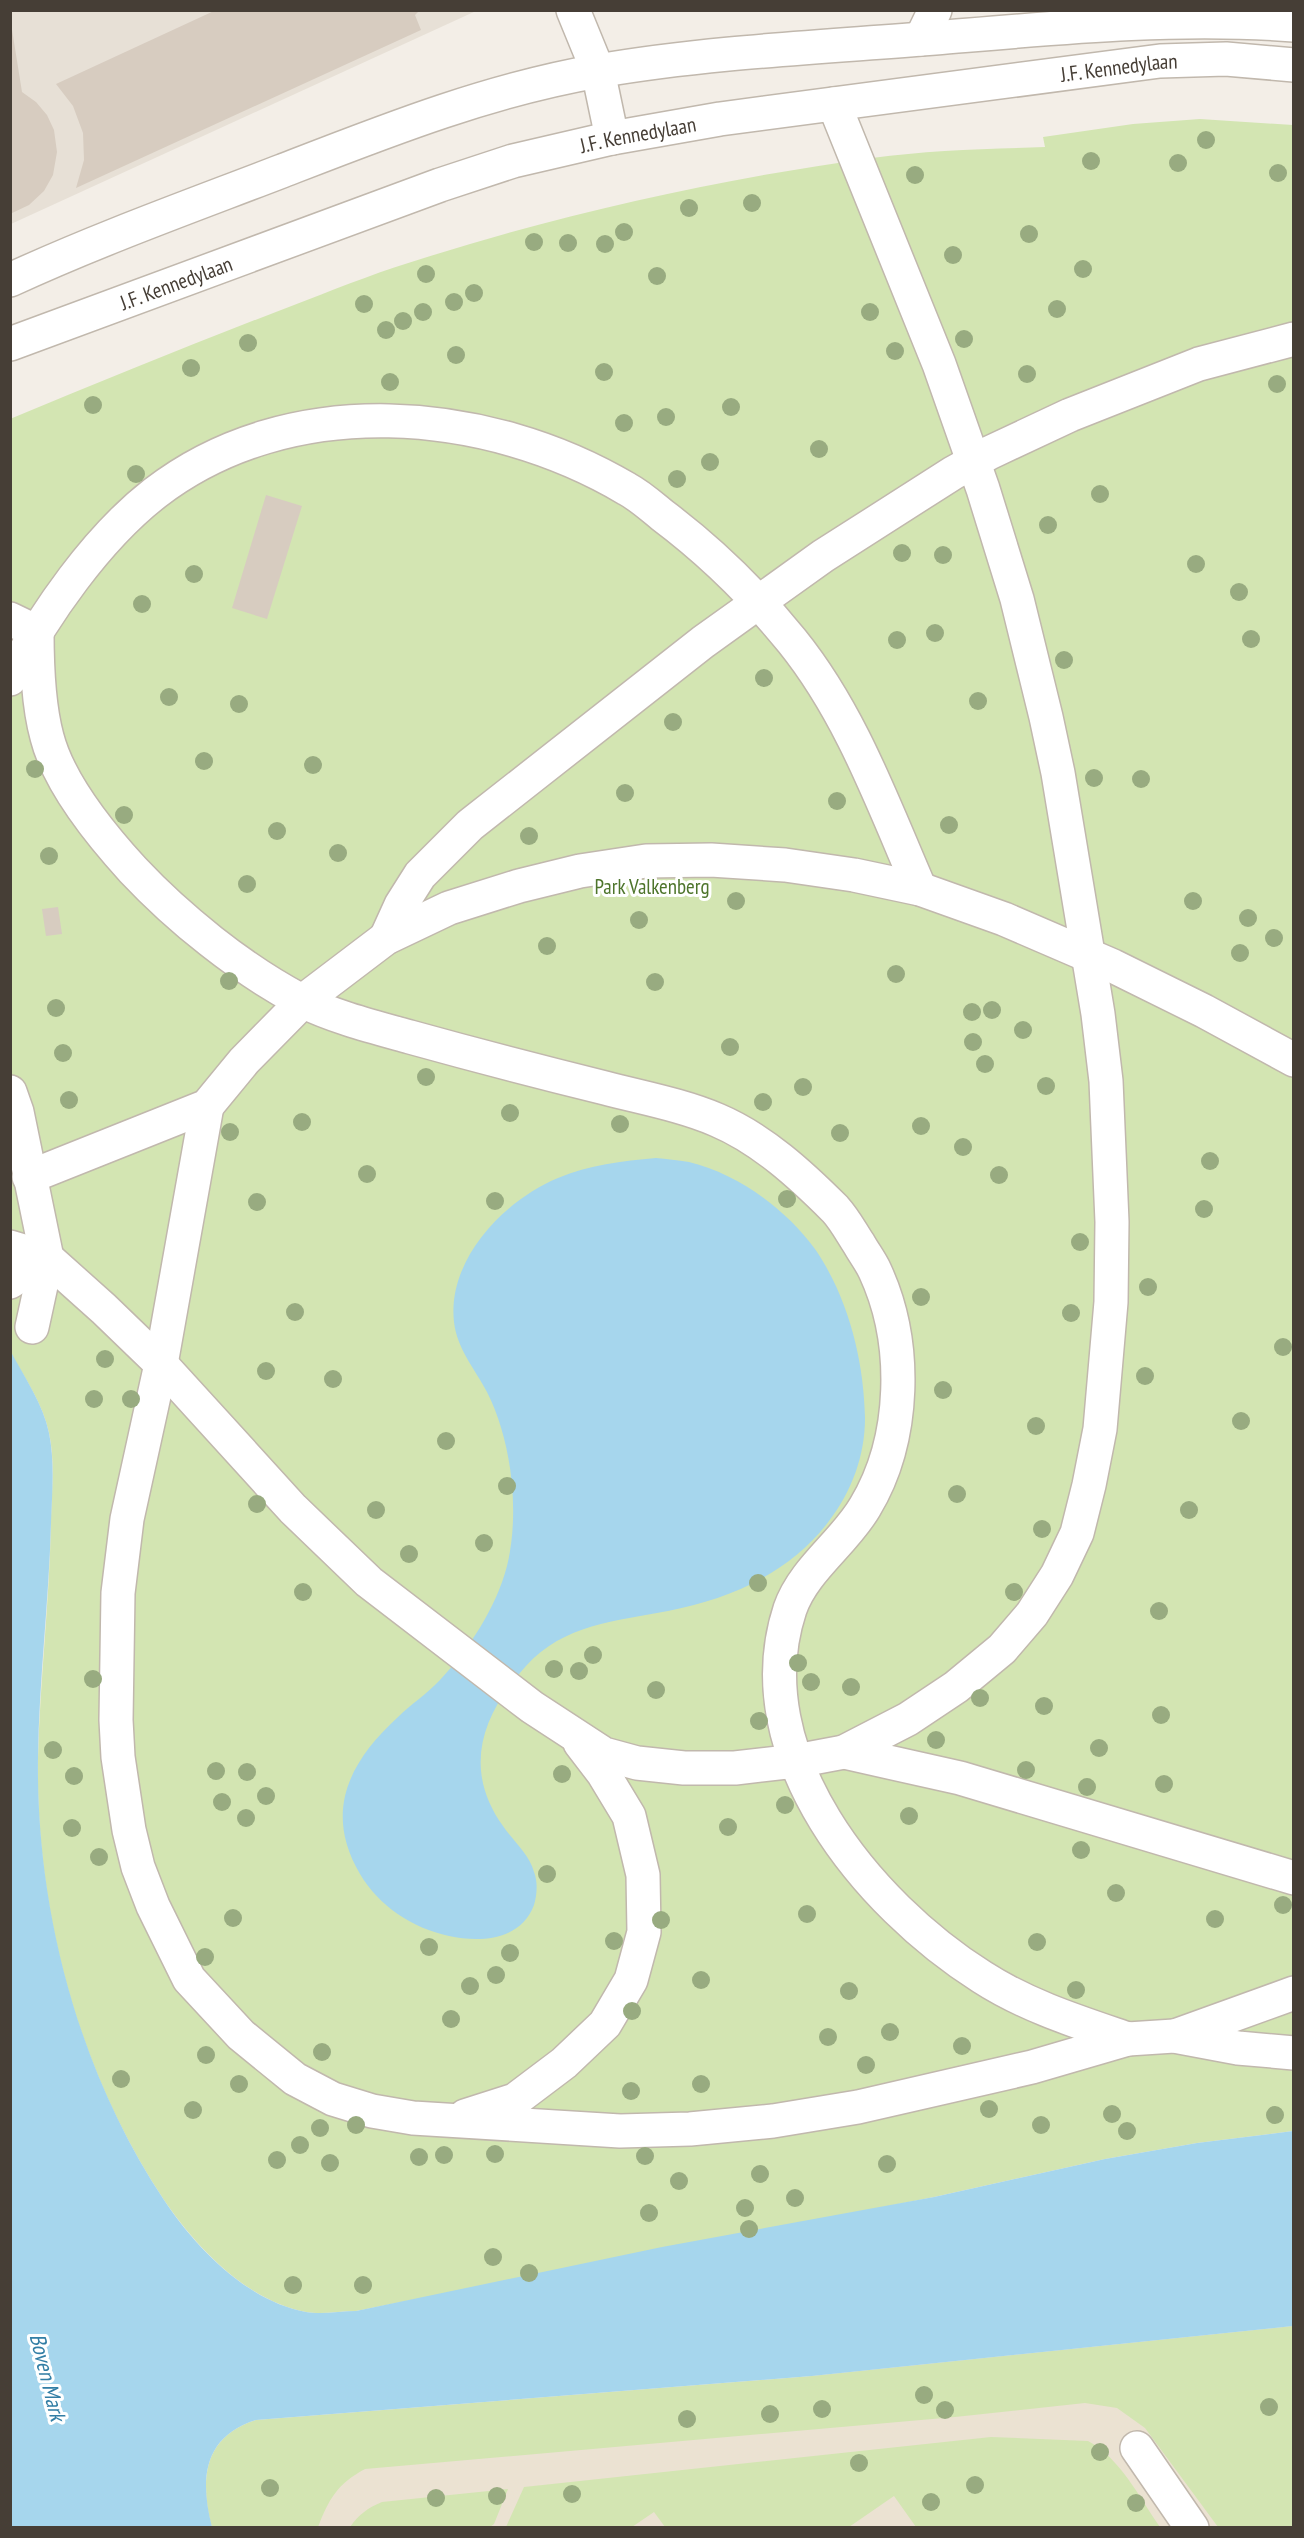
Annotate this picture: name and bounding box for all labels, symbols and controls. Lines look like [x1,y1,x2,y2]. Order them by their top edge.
street label: J.F. Kennedylaan [1058,47,1178,88]
street label: J.F. Kennedylaan [576,110,698,159]
street label: J.F. Kennedylaan [115,250,236,316]
park label: Park Valkenberg [594,873,710,900]
water label: Boven Mark [24,2330,73,2426]

